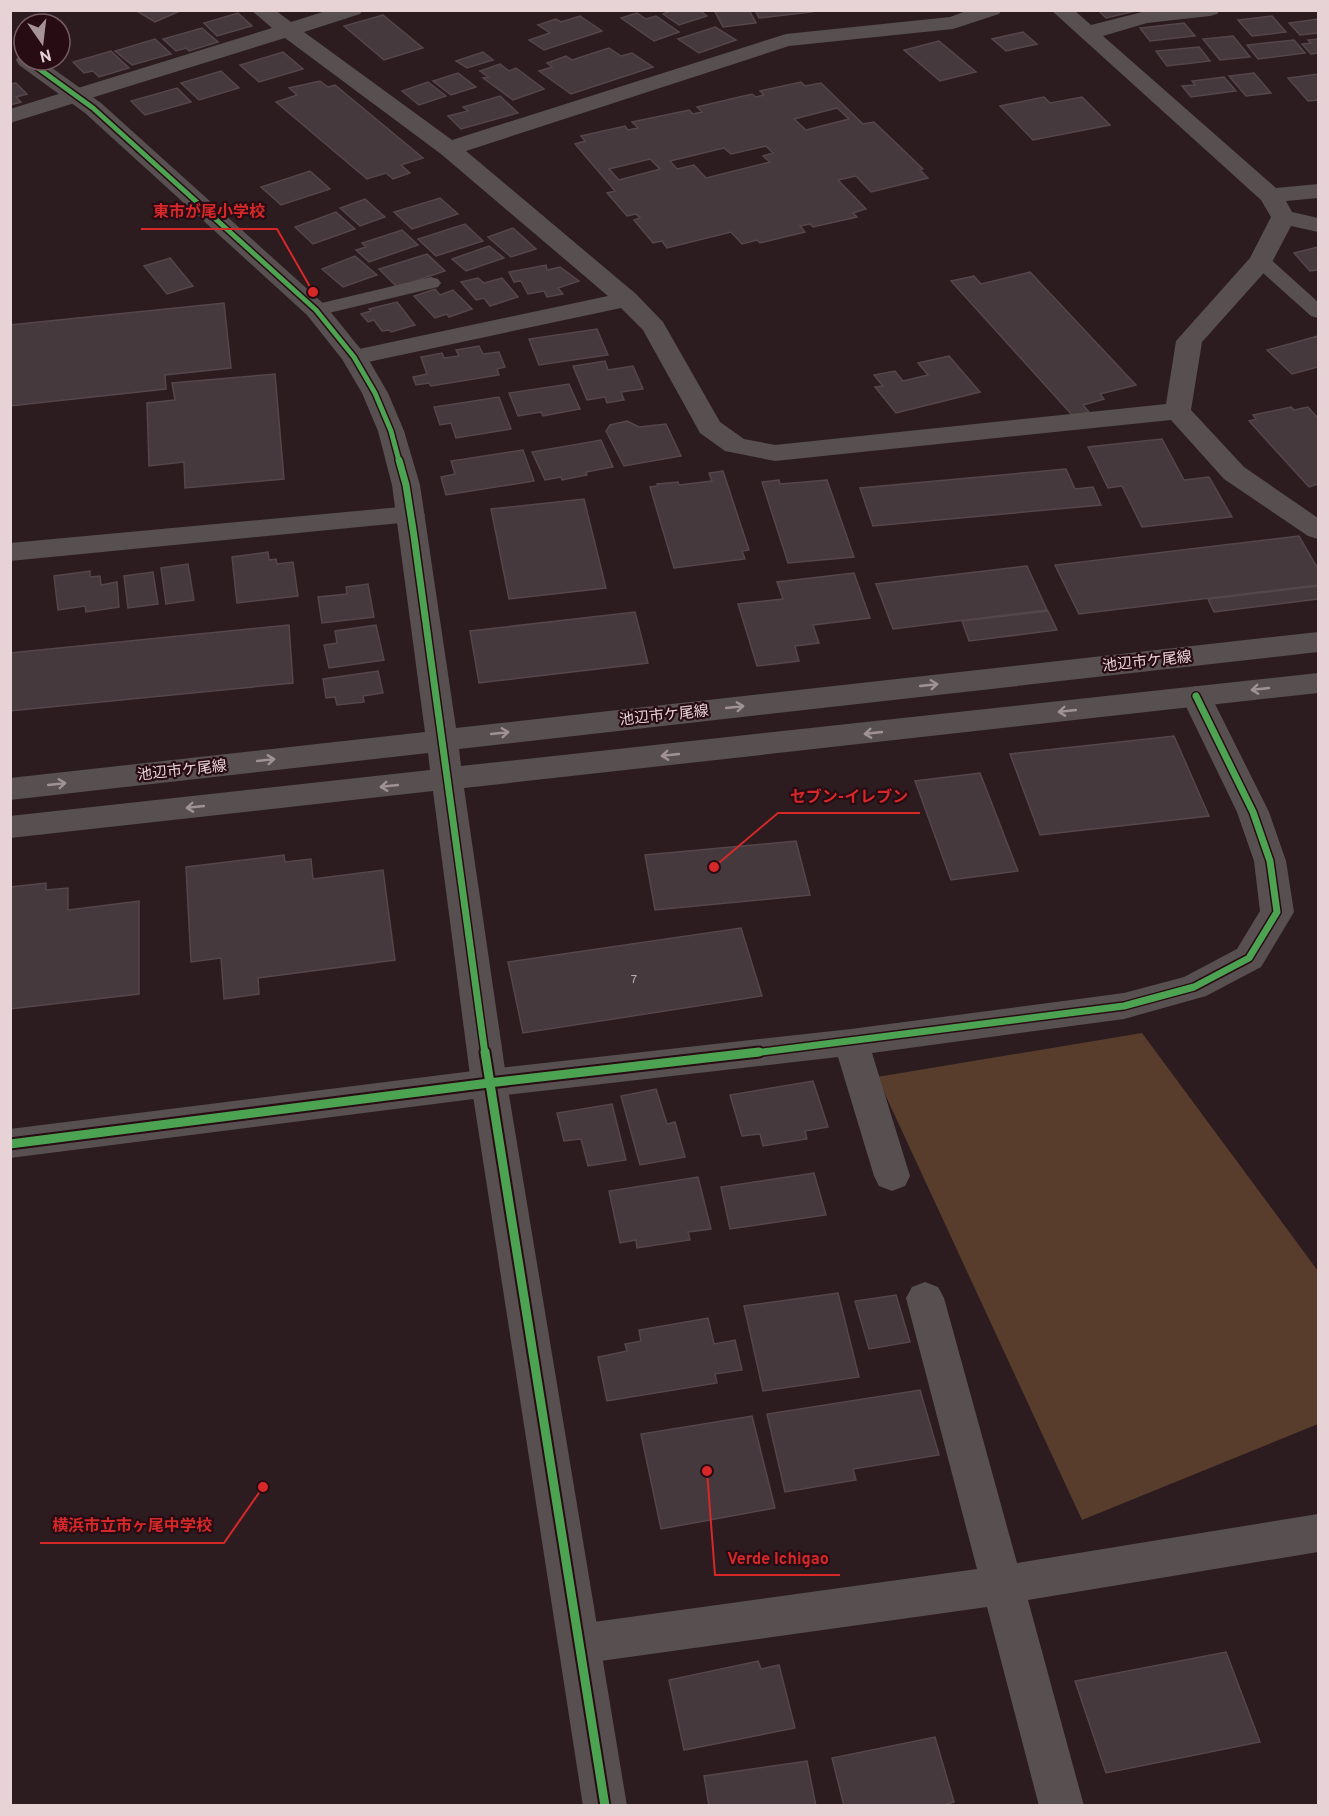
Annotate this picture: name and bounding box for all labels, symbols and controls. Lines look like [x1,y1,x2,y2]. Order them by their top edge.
north arrow [12,12,72,72]
text: N [37,44,53,66]
callout: 東市が尾小学校 [141,195,277,229]
text: 東市が尾小学校 [153,203,265,223]
street label: 池辺市ケ尾線 [1101,648,1193,677]
one-way arrow [919,680,939,691]
one-way arrow [1251,684,1271,695]
one-way arrow [725,701,745,712]
street label: 池辺市ケ尾線 [618,702,710,731]
one-way arrow [1057,706,1077,717]
one-way arrow [490,727,509,738]
one-way arrow [863,727,883,738]
one-way arrow [661,750,681,761]
one-way arrow [256,754,276,765]
street label: 池辺市ケ尾線 [136,757,228,786]
one-way arrow [47,778,67,789]
callout: セブン-イレブン [778,779,920,813]
one-way arrow [380,781,400,792]
text: セブン-イレブン [790,788,908,808]
one-way arrow [186,802,206,813]
house number: 7 [631,972,637,988]
callout: 横浜市立市ヶ尾中学校 [40,1509,224,1543]
text: 横浜市立市ヶ尾中学校 [52,1516,212,1537]
callout: Verde Ichigao [715,1541,840,1575]
text: Verde Ichigao [727,1550,829,1570]

